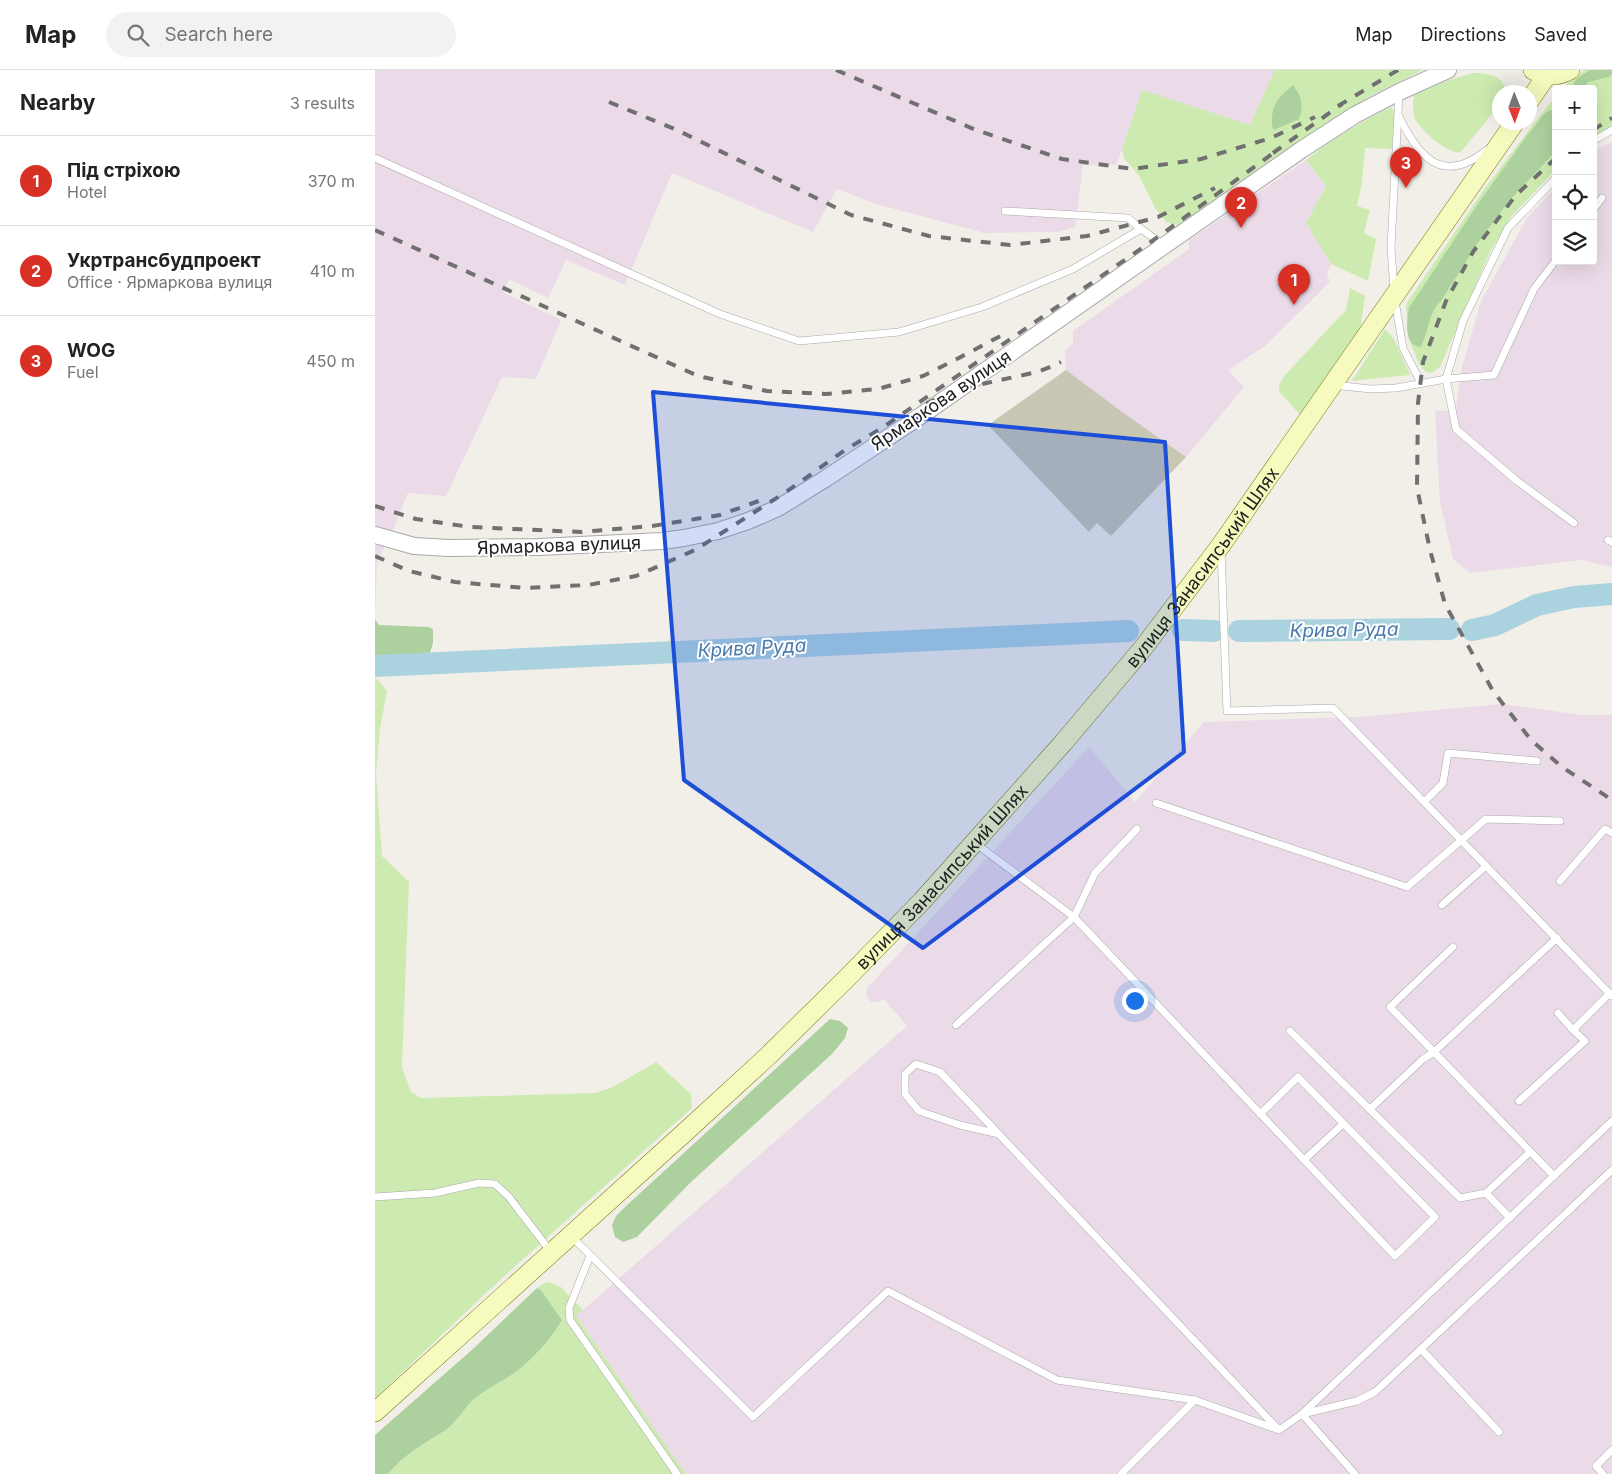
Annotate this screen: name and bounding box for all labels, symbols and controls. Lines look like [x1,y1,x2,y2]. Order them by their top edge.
search box [106,12,456,57]
text: Map [25,20,76,49]
icon: search [124,21,152,49]
text: Search here [164,23,273,46]
text: Map [1355,24,1393,45]
text: Directions [1421,24,1506,45]
text: Saved [1534,24,1587,45]
north arrow [1492,85,1537,130]
map controls [1552,85,1597,265]
button: + [1552,85,1597,130]
text: Nearby [20,90,95,115]
text: 3 results [290,93,355,113]
button: − [1552,130,1597,175]
pin: 3 [1390,147,1422,188]
text: Під стріхою [67,159,180,182]
text: 1 [33,171,39,191]
text: 370 m [308,171,355,191]
button: locate [1552,175,1597,220]
text: Hotel [67,182,107,202]
pin: 2 [1225,187,1257,228]
button: layers [1552,220,1597,265]
text: Укртрансбудпроект [67,249,261,272]
text: 2 [31,261,41,281]
text: 410 m [310,261,355,281]
pin: 1 [1278,264,1310,305]
text: Office · Ярмаркова вулиця [67,272,272,292]
text: WOG [67,339,115,362]
street label: Ярмаркова вулиця [867,345,1015,455]
text: 3 [31,351,41,371]
text: 450 m [306,351,355,371]
text: Fuel [67,362,99,382]
street label: вулиця Занасипський Шлях [1121,463,1283,671]
street label: Ярмаркова вулиця [477,532,641,558]
water label: Крива Руда [1289,618,1399,642]
water label: Крива Руда [697,634,807,662]
street label: вулиця Занасипський Шлях [851,780,1032,973]
your location [1122,988,1148,1014]

